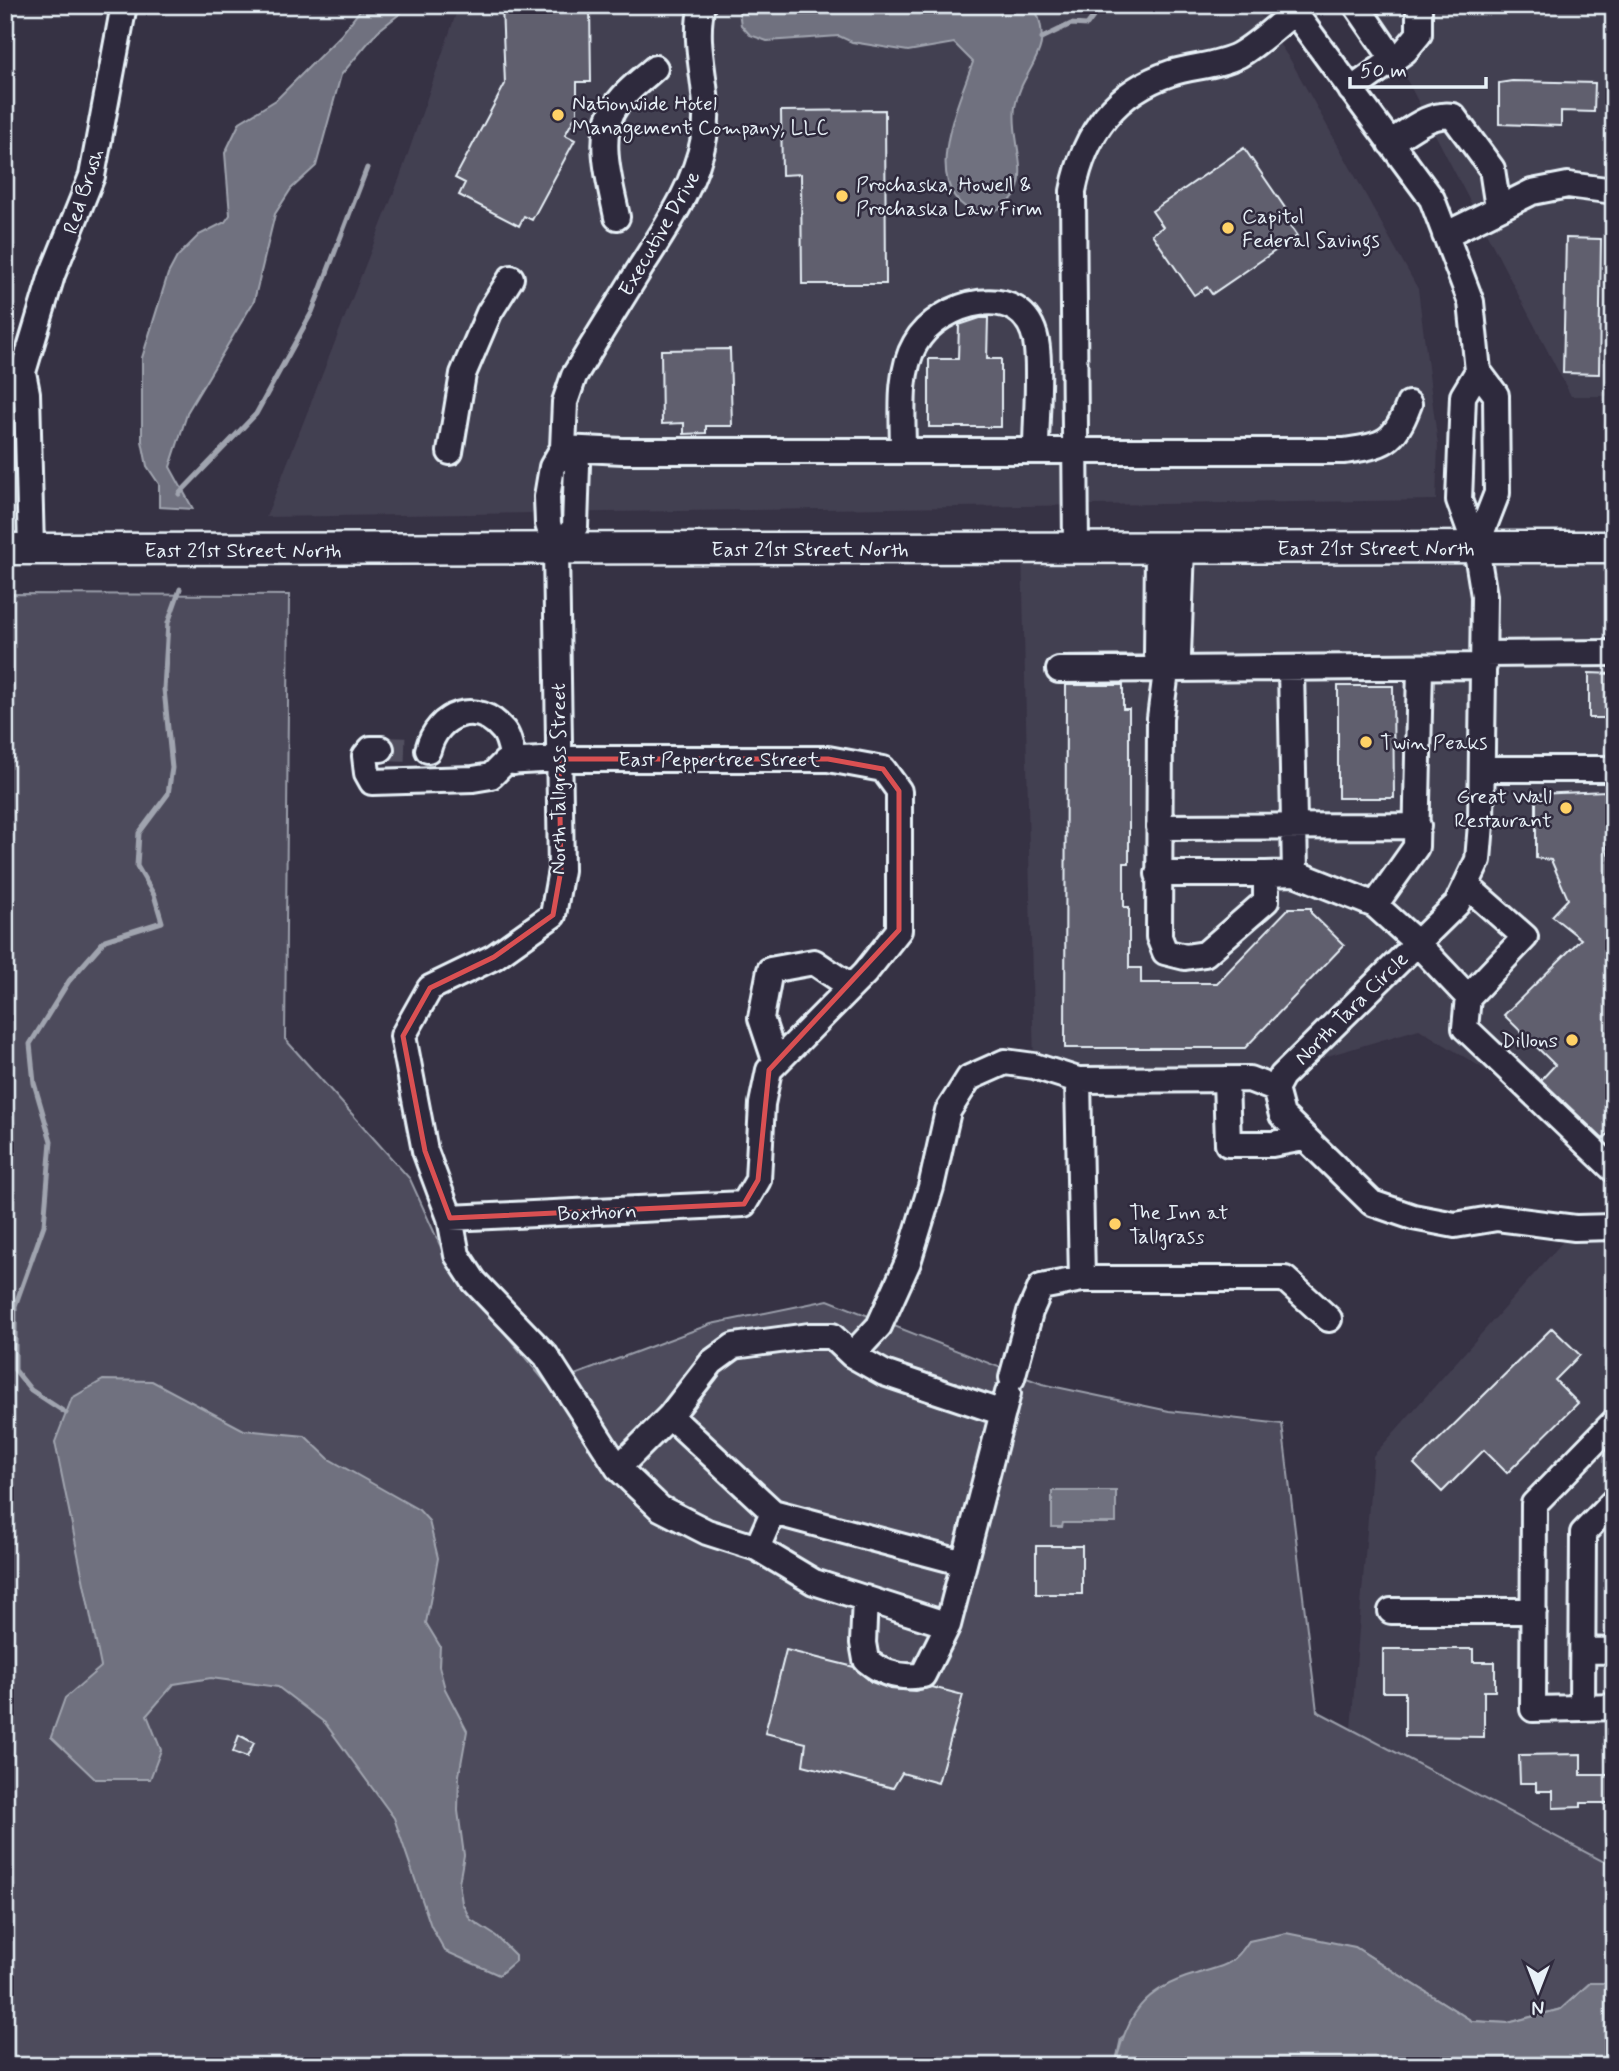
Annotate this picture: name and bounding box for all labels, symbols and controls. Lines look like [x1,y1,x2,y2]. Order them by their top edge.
scale bar [1350,46,1486,90]
text: 50 m [1360,57,1407,85]
place label: Nationwide Hotel Management Company, LLC [572,90,828,143]
marker: Nationwide Hotel Management Company, LLC [550,107,566,123]
street label: Red Brush [57,145,111,238]
street label: Executive Drive [612,165,707,302]
place label: Prochaska, Howell & Prochaska Law Firm [856,171,1042,223]
marker: Prochaska, Howell & Prochaska Law Firm [834,188,850,204]
place label: Capitol Federal Savings [1242,203,1380,257]
marker: Capitol Federal Savings [1220,220,1236,236]
street label: East 21st Street North [1277,535,1475,563]
street label: East 21st Street North [711,536,909,564]
street label: East 21st Street North [144,537,342,565]
street label: North Tallgrass Street [545,683,573,875]
place label: Twin Peaks [1380,729,1488,757]
marker: Twin Peaks [1358,734,1374,750]
street label: East Peppertree Street [618,746,820,774]
place label: Great Wall Restaurant [1454,783,1552,835]
marker: Great Wall Restaurant [1558,800,1574,816]
street label: North Tara Circle [1289,946,1415,1072]
place label: Dillons [1501,1027,1558,1055]
marker: Dillons [1564,1032,1580,1048]
street label: Boxthorn [557,1198,637,1228]
place label: The Inn at Tallgrass [1129,1199,1228,1251]
marker: The Inn at Tallgrass [1107,1216,1123,1232]
north arrow [1504,1955,1574,2025]
text: N [1532,1994,1544,2019]

